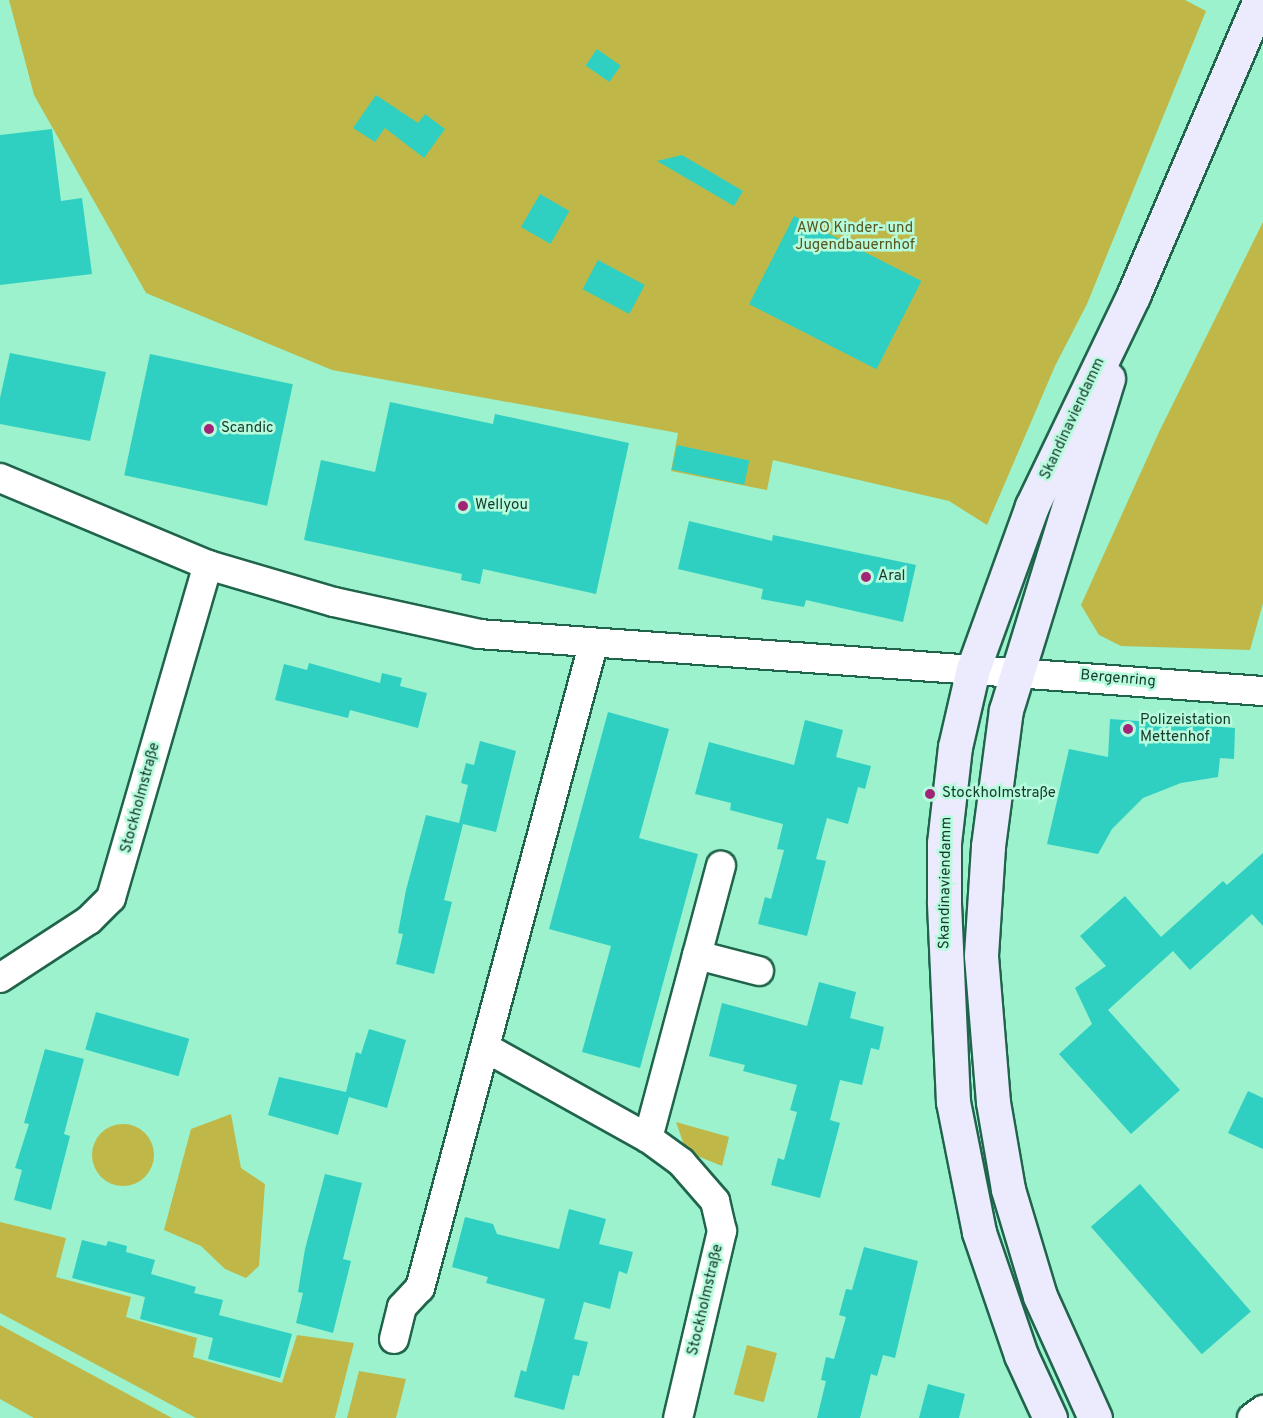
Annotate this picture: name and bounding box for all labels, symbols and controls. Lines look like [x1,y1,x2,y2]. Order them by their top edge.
park label: AWO Kinder- und Jugendbauernhof [795,219,915,254]
street label: Skandinaviendamm [1037,355,1109,483]
place label: Scandic [221,420,274,438]
marker: Scandic [202,422,216,436]
place label: Wellyou [475,497,528,515]
marker: Wellyou [456,499,470,513]
place label: Aral [878,568,906,586]
marker: Aral [859,570,873,584]
street label: Bergenring [1080,667,1156,691]
place label: Polizeistation Mettenhof [1140,711,1231,746]
marker: Polizeistation Mettenhof [1121,722,1135,736]
street label: Stockholmstraße [118,741,164,855]
place label: Stockholmstraße [942,785,1056,803]
marker: Stockholmstraße [923,787,937,801]
street label: Skandinaviendamm [936,817,956,949]
street label: Stockholmstraße [684,1243,728,1357]

